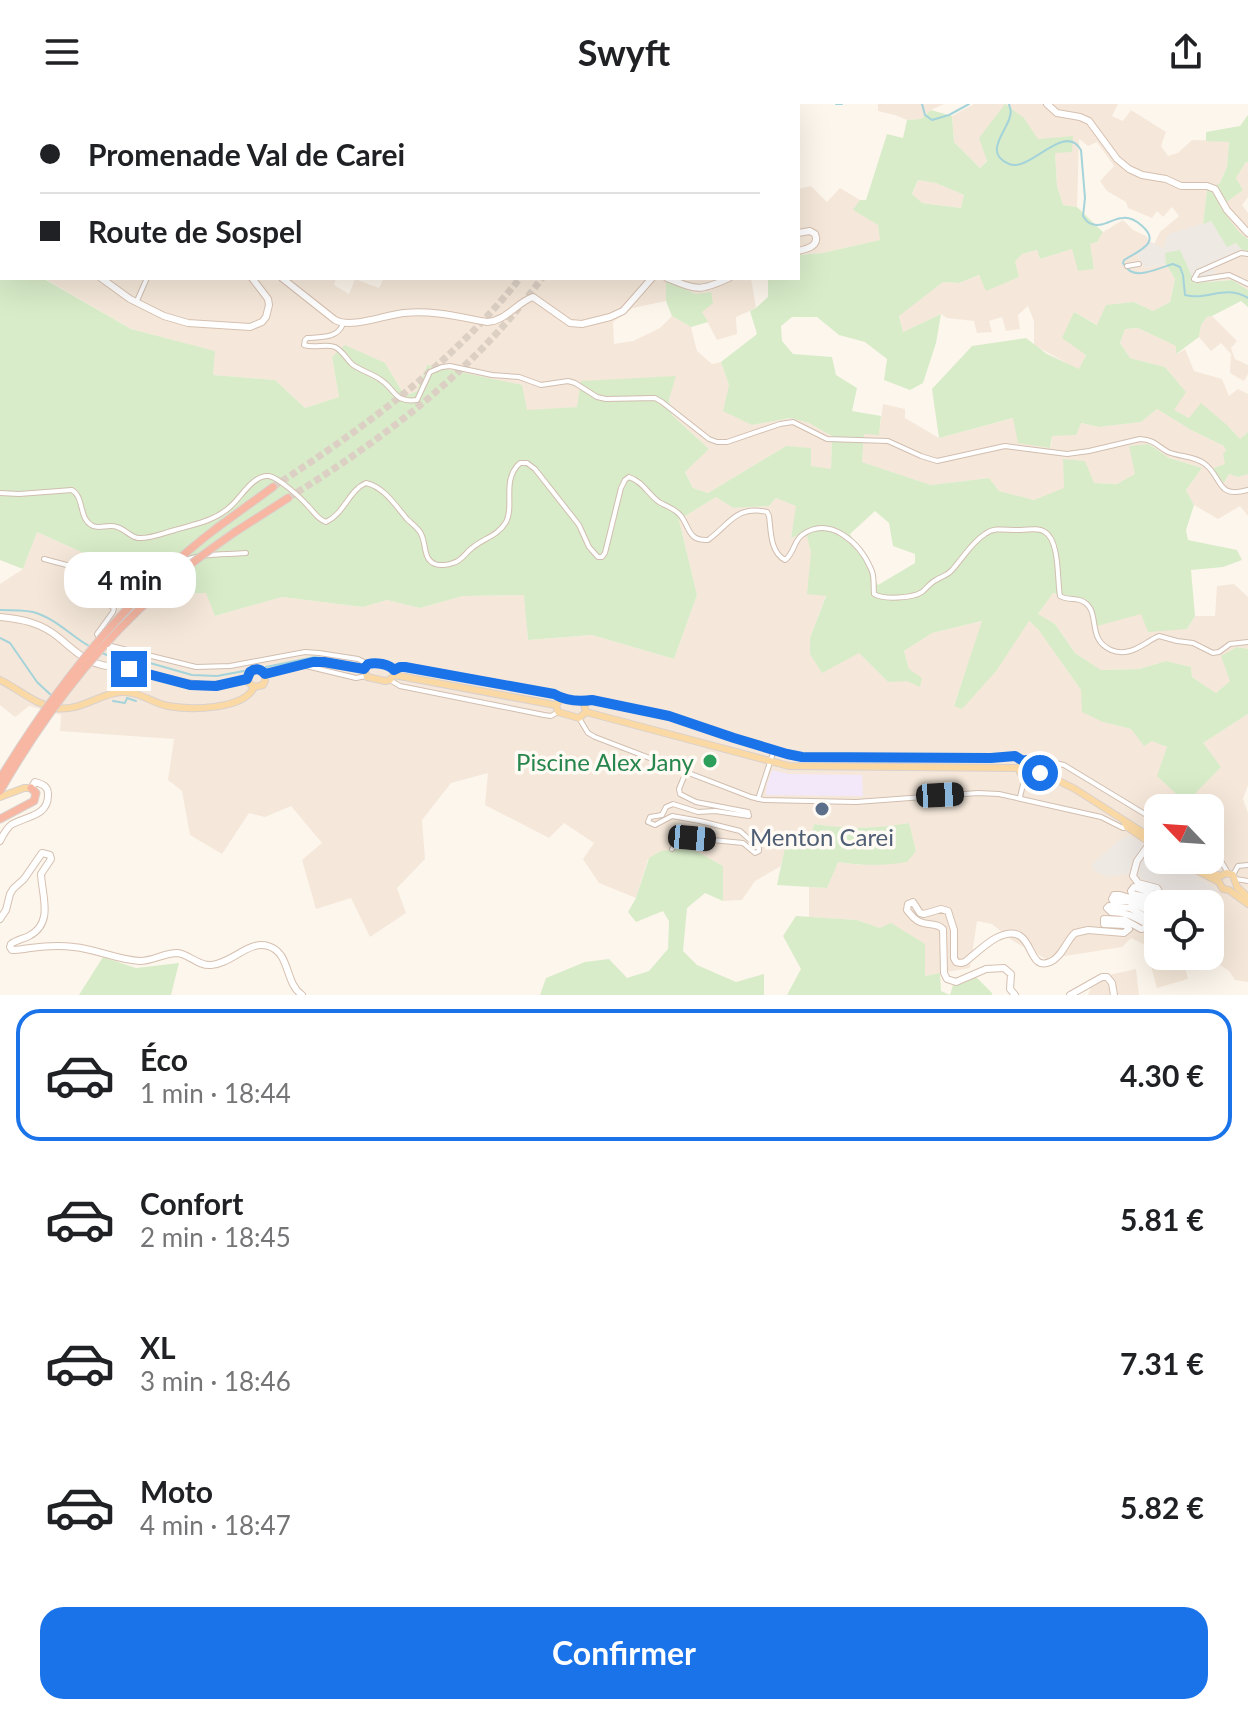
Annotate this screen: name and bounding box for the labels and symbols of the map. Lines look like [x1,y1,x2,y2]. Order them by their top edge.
callout: 4 min [63,553,195,609]
route end [111,651,147,687]
place label: Piscine Alex Jany [516,747,695,776]
marker: Piscine Alex Jany [701,752,719,770]
route start [1022,755,1058,791]
car [915,782,965,808]
north arrow [1144,794,1224,874]
marker: Menton Carei [813,800,831,818]
place label: Menton Carei [750,822,894,851]
car [667,824,717,852]

